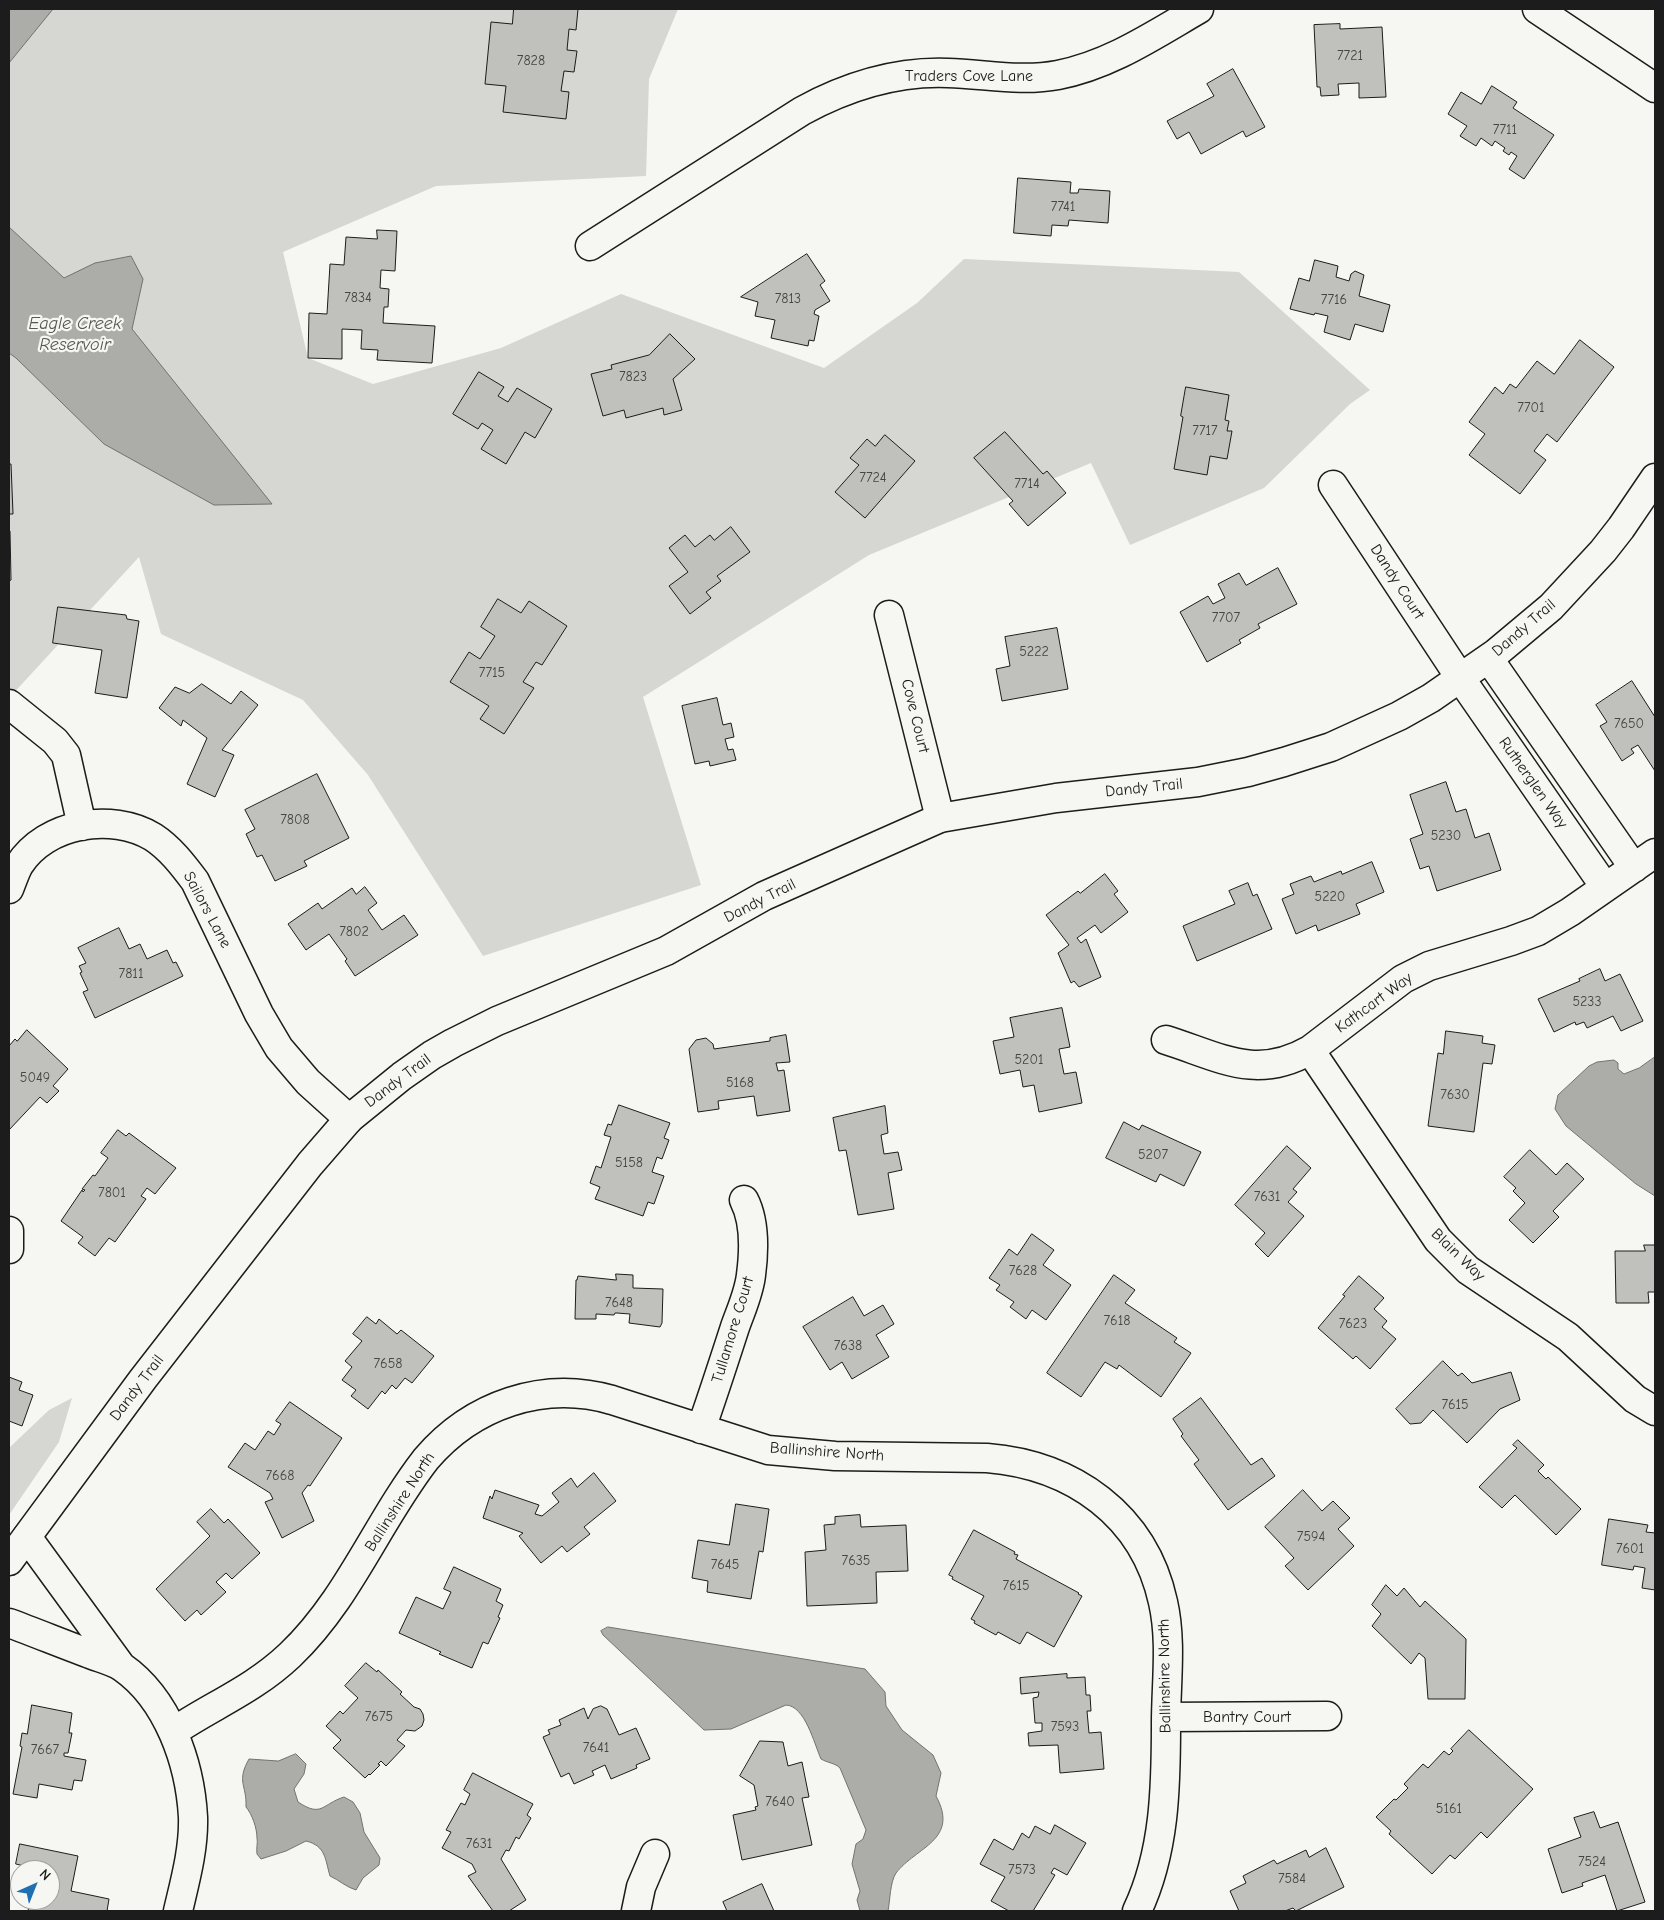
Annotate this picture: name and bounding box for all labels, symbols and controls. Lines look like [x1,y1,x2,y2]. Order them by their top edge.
house number: 7721 [1337,48,1363,64]
house number: 7828 [517,53,545,69]
street label: Traders Cove Lane [905,66,1033,86]
house number: 7711 [1493,122,1517,138]
house number: 7741 [1051,199,1075,215]
house number: 7834 [344,290,372,306]
house number: 7813 [775,291,801,307]
house number: 7716 [1321,292,1347,308]
water label: Eagle Creek Reservoir [28,313,122,356]
house number: 7823 [619,369,647,385]
house number: 7701 [1517,400,1545,416]
house number: 7717 [1192,423,1218,439]
house number: 7724 [859,470,887,486]
house number: 7714 [1014,476,1040,492]
street label: Dandy Court [1366,541,1428,623]
street label: Dandy Trail [1488,595,1560,661]
house number: 7707 [1212,610,1240,626]
house number: 5222 [1019,644,1049,660]
house number: 7715 [479,665,505,681]
street label: Cove Court [897,677,933,755]
house number: 7650 [1614,716,1644,732]
street label: Rutherglen Way [1494,734,1572,832]
street label: Dandy Trail [1104,774,1184,802]
house number: 7808 [280,812,310,828]
house number: 5230 [1431,828,1461,844]
street label: Sailors Lane [179,868,235,952]
street label: Dandy Trail [721,875,799,927]
house number: 5220 [1315,889,1345,905]
house number: 7802 [339,924,369,940]
house number: 7811 [119,966,143,982]
street label: Kathcart Way [1332,969,1416,1037]
house number: 5233 [1572,994,1602,1010]
street label: Dandy Trail [361,1050,435,1112]
house number: 5201 [1015,1052,1043,1068]
house number: 5049 [20,1070,50,1086]
house number: 5168 [726,1075,754,1091]
house number: 7630 [1440,1087,1470,1103]
house number: 5207 [1138,1147,1168,1163]
house number: 5158 [615,1155,643,1171]
house number: 7801 [98,1185,126,1201]
house number: 7631 [1254,1189,1280,1205]
street label: Blain Way [1427,1225,1489,1285]
house number: 7628 [1009,1263,1037,1279]
street label: Tullamore Court [708,1274,758,1386]
house number: 7648 [605,1295,633,1311]
house number: 7618 [1104,1313,1130,1329]
house number: 7623 [1339,1316,1367,1332]
house number: 7638 [834,1338,862,1354]
street label: Dandy Trail [106,1351,168,1425]
house number: 7658 [374,1356,402,1372]
house number: 7615 [1441,1397,1469,1413]
street label: Ballinshire North [769,1438,885,1466]
street label: Ballinshire North [361,1449,439,1555]
house number: 7668 [266,1468,294,1484]
house number: 7594 [1297,1529,1325,1545]
house number: 7601 [1616,1541,1644,1557]
house number: 7635 [842,1553,870,1569]
house number: 7645 [711,1557,739,1573]
house number: 7615 [1002,1578,1030,1594]
street label: Ballinshire North [1154,1619,1176,1733]
street label: Bantry Court [1203,1707,1291,1727]
house number: 7675 [365,1709,393,1725]
house number: 7593 [1051,1719,1079,1735]
house number: 7641 [583,1740,609,1756]
house number: 7667 [31,1742,59,1758]
house number: 7640 [765,1794,795,1810]
house number: 5161 [1436,1801,1462,1817]
house number: 7631 [466,1836,492,1852]
house number: 7524 [1578,1854,1606,1870]
north arrow [10,1860,60,1910]
house number: 7573 [1008,1862,1036,1878]
text: N [36,1865,54,1884]
house number: 7584 [1278,1871,1306,1887]

